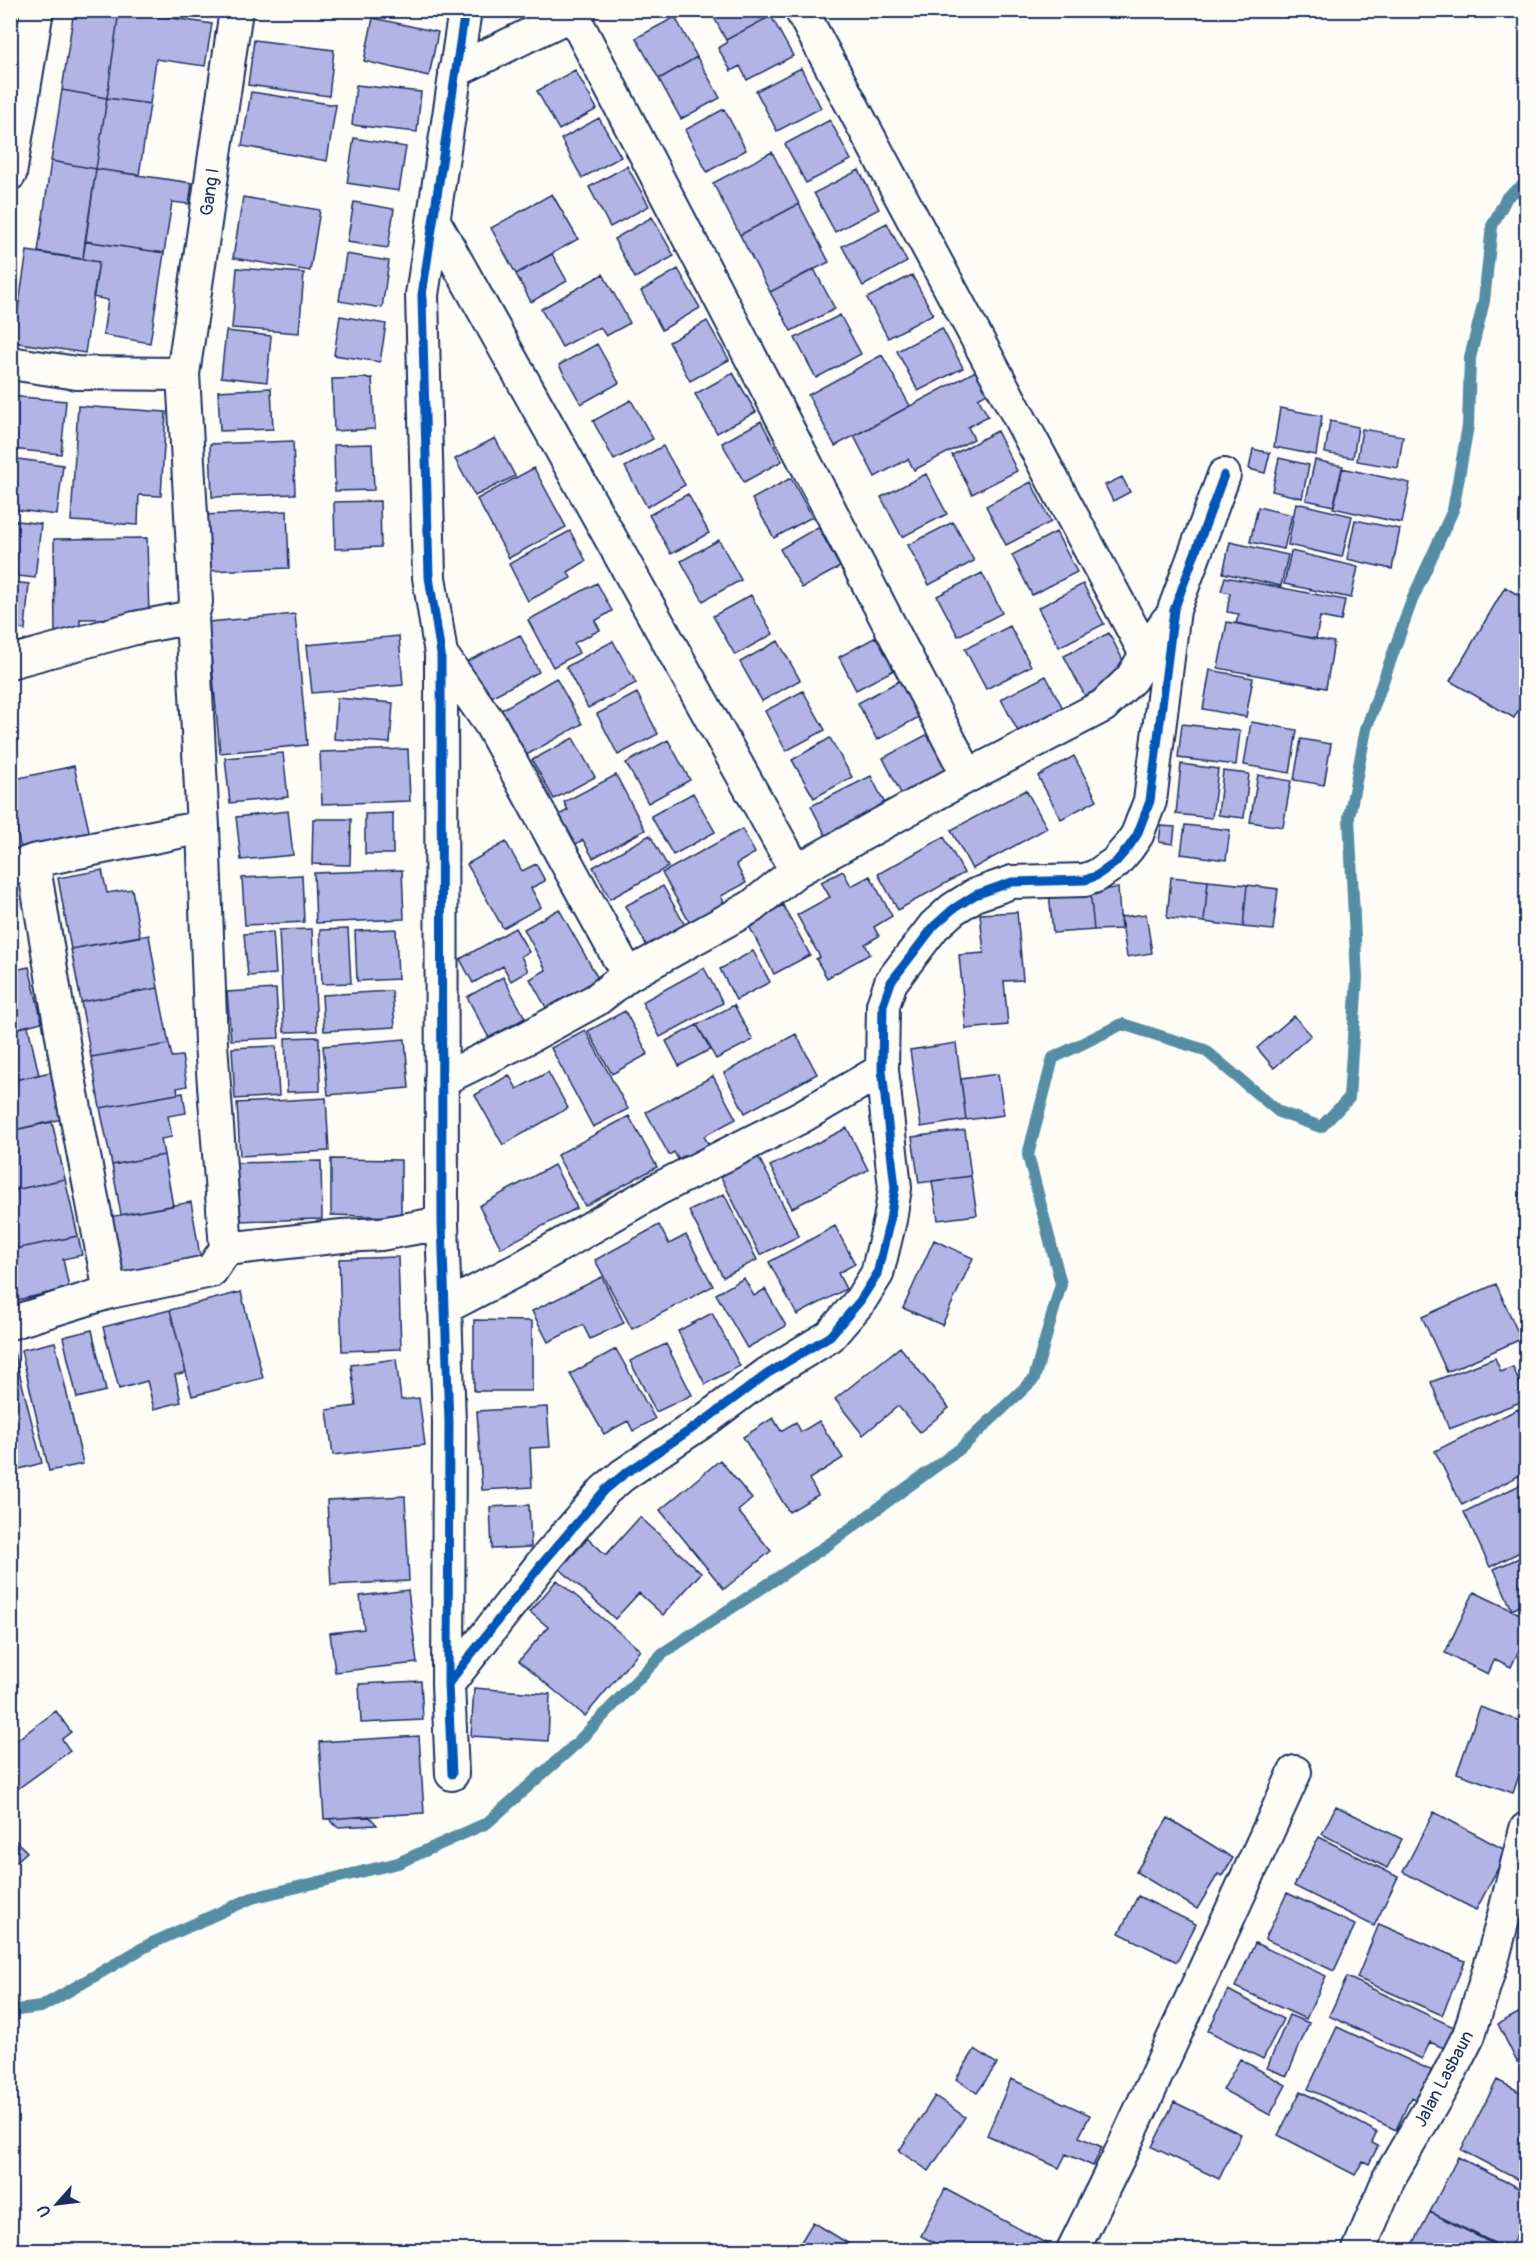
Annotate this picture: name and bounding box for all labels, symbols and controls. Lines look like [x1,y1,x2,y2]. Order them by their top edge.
street label: Gang I [195,167,225,217]
street label: Jalan Lasbaun [1409,2027,1479,2131]
north arrow [27,2174,87,2234]
text: U [33,2201,56,2220]

